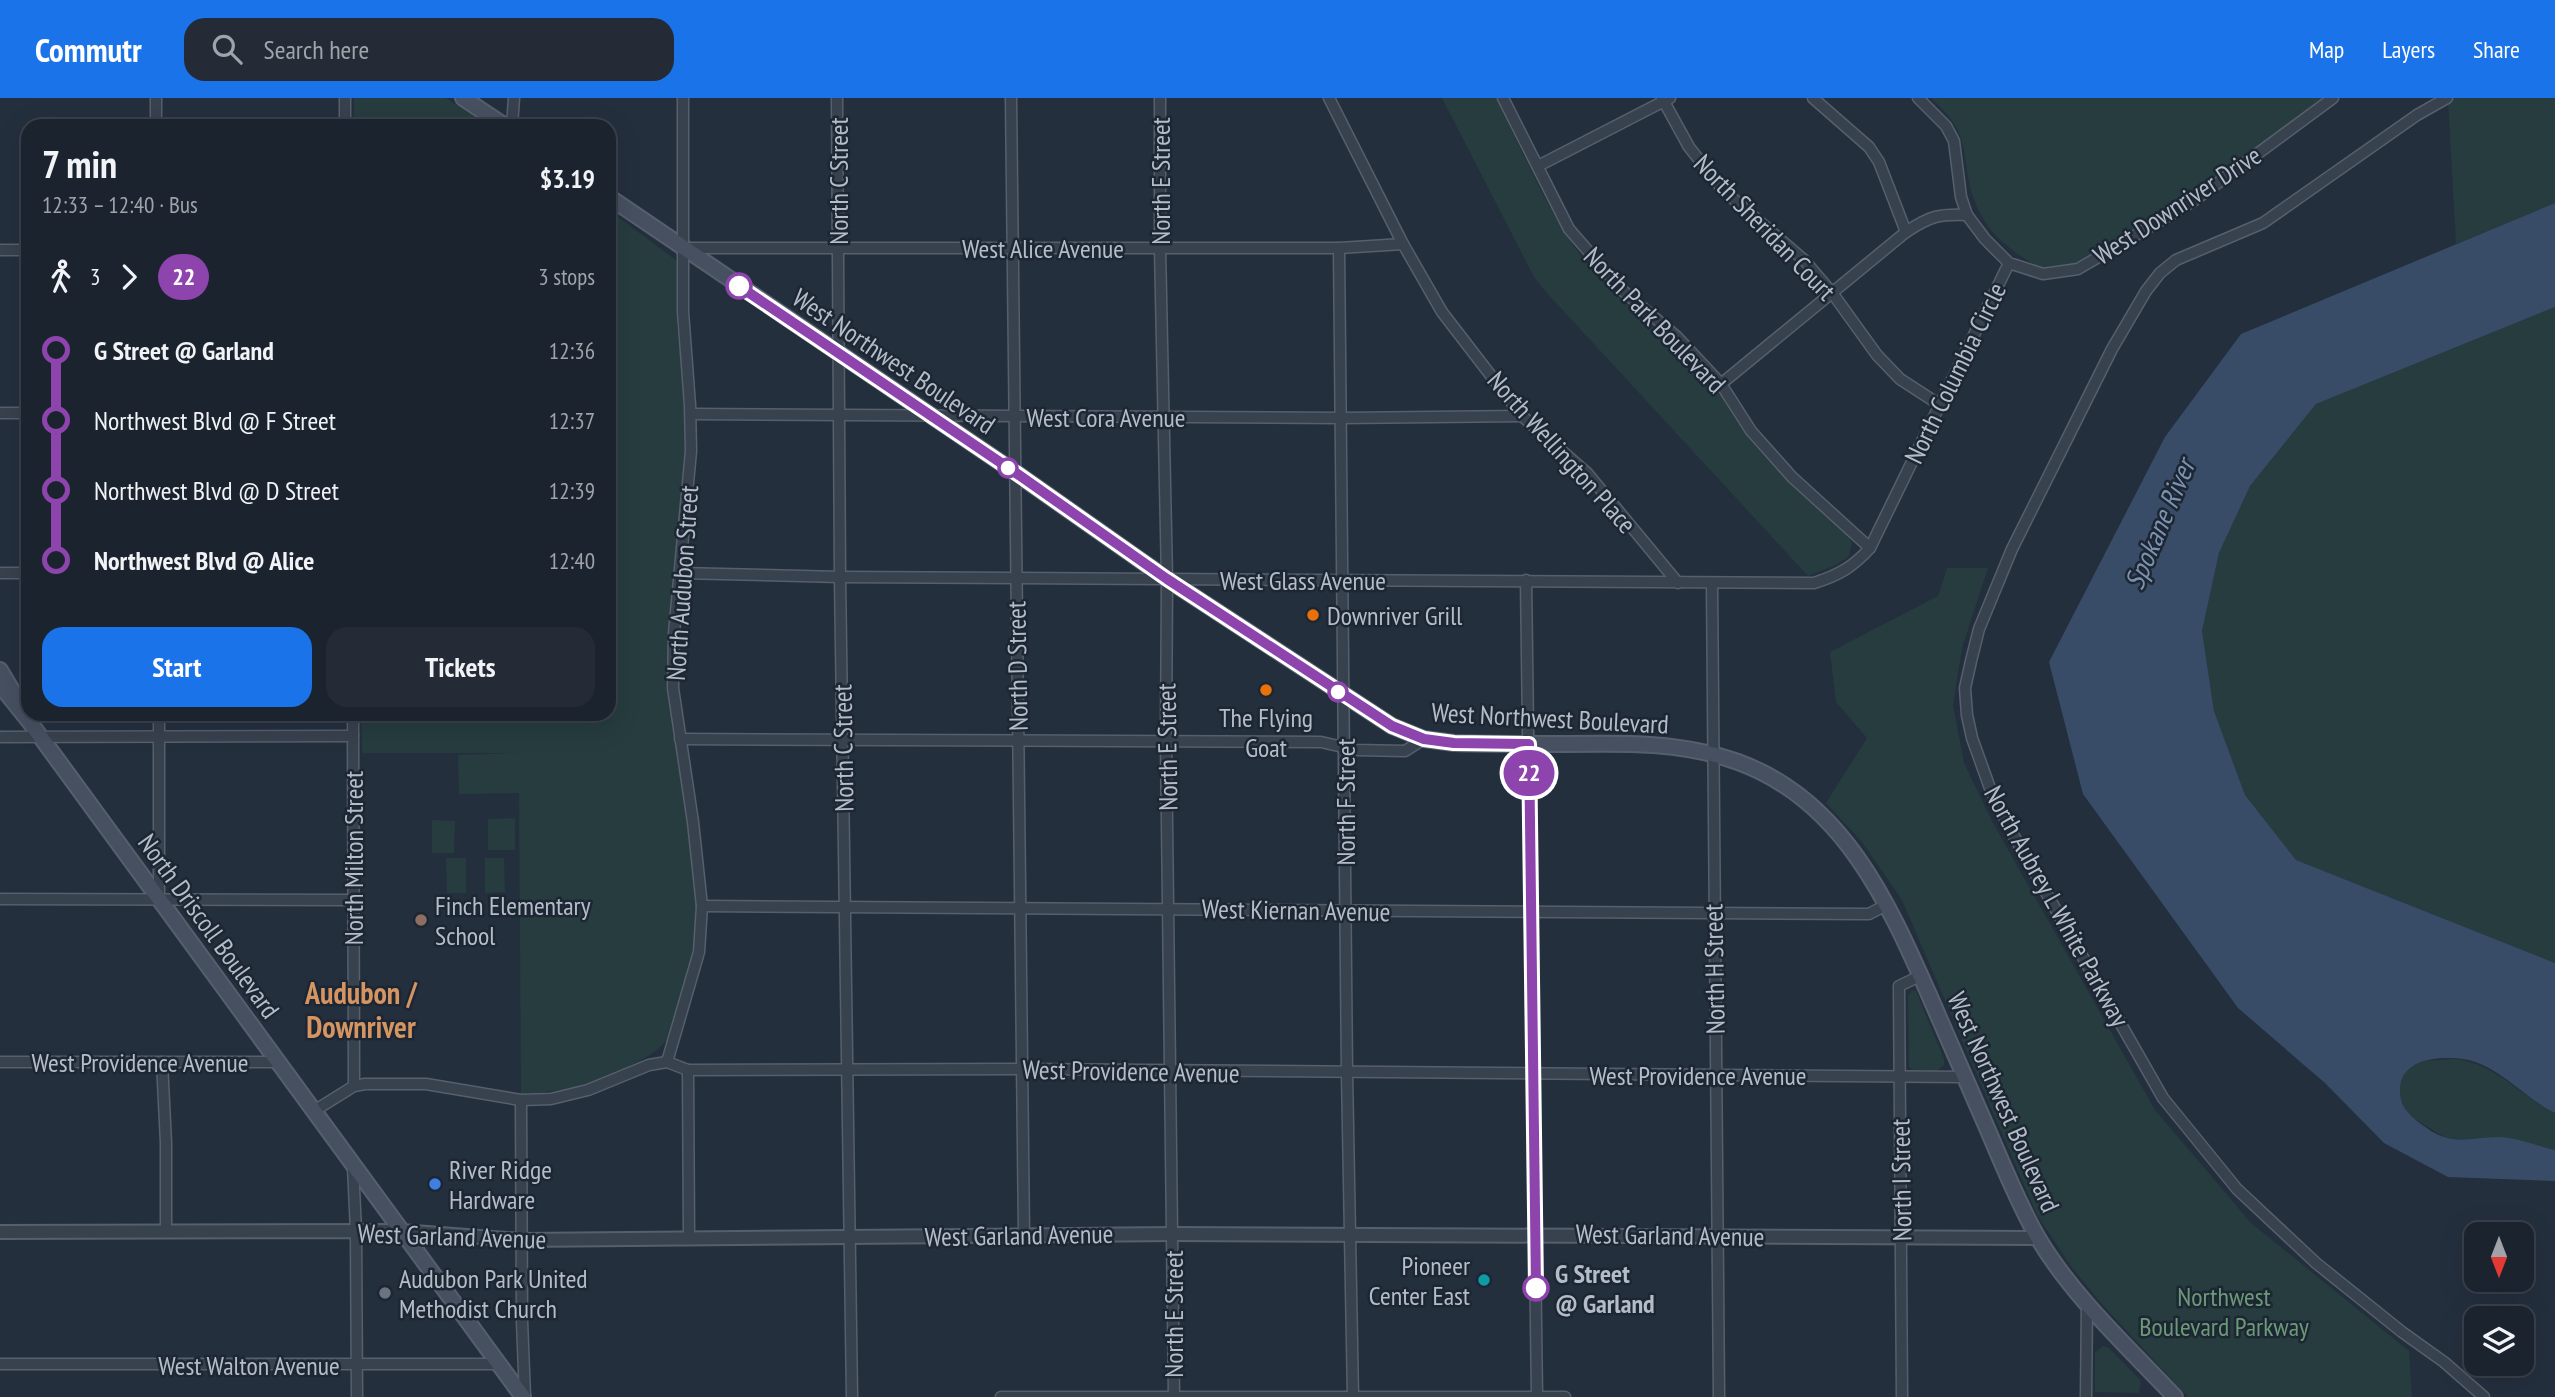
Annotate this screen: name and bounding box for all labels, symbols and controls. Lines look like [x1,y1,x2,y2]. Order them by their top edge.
search box [184,18,674,81]
text: Commutr [35,28,142,71]
icon: search [208,30,246,68]
text: Search here [264,33,369,66]
text: Map [2309,34,2344,65]
text: Layers [2382,34,2435,65]
text: Share [2473,34,2520,65]
street label: North C Street [822,117,855,245]
street label: North E Street [1144,117,1177,245]
street label: West Downriver Drive [2087,138,2267,272]
text: 7 min [42,139,117,188]
street label: North Sheridan Court [1687,147,1843,307]
text: $3.19 [540,162,595,195]
text: 12:33 – 12:40 · Bus [42,190,198,219]
street label: West Alice Avenue [962,232,1124,265]
street label: North Park Boulevard [1577,240,1733,400]
icon: walk [42,258,80,296]
icon: forward [110,258,148,296]
text: 22 [172,261,195,292]
text: 3 [90,262,100,291]
text: 3 stops [538,262,595,291]
unlabelled marker [726,273,752,299]
street label: North Columbia Circle [1897,277,2013,469]
street label: West Northwest Boulevard [786,281,1002,441]
text: G Street @ Garland [94,334,274,367]
text: 12:36 [549,336,595,365]
street label: North Wellington Place [1480,364,1644,540]
street label: West Cora Avenue [1026,401,1186,434]
text: Northwest Blvd @ F Street [94,404,336,437]
text: 12:37 [549,406,595,435]
water label: Spokane River [2115,449,2205,595]
unlabelled marker [998,458,1018,478]
text: Northwest Blvd @ D Street [94,474,339,507]
text: 12:39 [549,476,595,505]
street label: North Audubon Street [659,484,705,682]
text: Northwest Blvd @ Alice [94,544,314,577]
text: 12:40 [549,546,595,575]
street label: West Glass Avenue [1220,564,1386,597]
place label: Downriver Grill [1327,599,1462,632]
street label: North D Street [999,601,1035,731]
marker: Downriver Grill [1305,607,1321,623]
button: Start [42,627,312,707]
button: Tickets [326,627,595,707]
marker: The Flying Goat [1258,682,1274,698]
unlabelled marker [1328,682,1348,702]
street label: North E Street [1149,683,1185,811]
street label: North C Street [825,684,861,812]
street label: West Northwest Boulevard [1431,695,1669,741]
place label: The Flying Goat [1219,701,1313,764]
street label: North F Street [1329,738,1362,866]
line badge: 22 [1498,750,1560,796]
text: 22 [1518,757,1540,788]
street label: North Milton Street [337,771,370,945]
street label: North Aubrey L White Parkway [1977,780,2137,1032]
street label: North Driscoll Boulevard [131,827,287,1025]
place label: Finch Elementary School [435,889,591,952]
street label: West Kiernan Avenue [1201,892,1391,928]
street label: North H Street [1696,904,1732,1034]
marker: Finch Elementary School [413,912,429,928]
district label: Audubon / Downriver [304,973,418,1046]
street label: West Northwest Boulevard [1941,987,2067,1217]
street label: West Providence Avenue [31,1046,249,1079]
street label: West Providence Avenue [1022,1053,1240,1089]
street label: West Providence Avenue [1589,1059,1807,1092]
street label: North I Street [1883,1118,1919,1242]
place label: River Ridge Hardware [449,1153,552,1216]
marker: River Ridge Hardware [427,1176,443,1192]
street label: West Garland Avenue [357,1216,547,1256]
street label: West Garland Avenue [924,1217,1114,1253]
street label: West Garland Avenue [1575,1217,1765,1253]
north arrow [2464,1222,2534,1292]
map controls [2464,1222,2534,1376]
place label: Pioneer Center East [1369,1249,1470,1312]
street label: North E Street [1157,1250,1190,1378]
place label: G Street @ Garland [1555,1257,1655,1320]
place label: Audubon Park United Methodist Church [399,1262,588,1325]
marker: Pioneer Center East [1476,1272,1492,1288]
marker: G Street @ Garland [1523,1275,1549,1301]
park label: Northwest Boulevard Parkway [2139,1280,2309,1343]
marker: Audubon Park United Methodist Church [377,1285,393,1301]
button: layers [2464,1306,2534,1376]
street label: West Walton Avenue [158,1349,340,1382]

